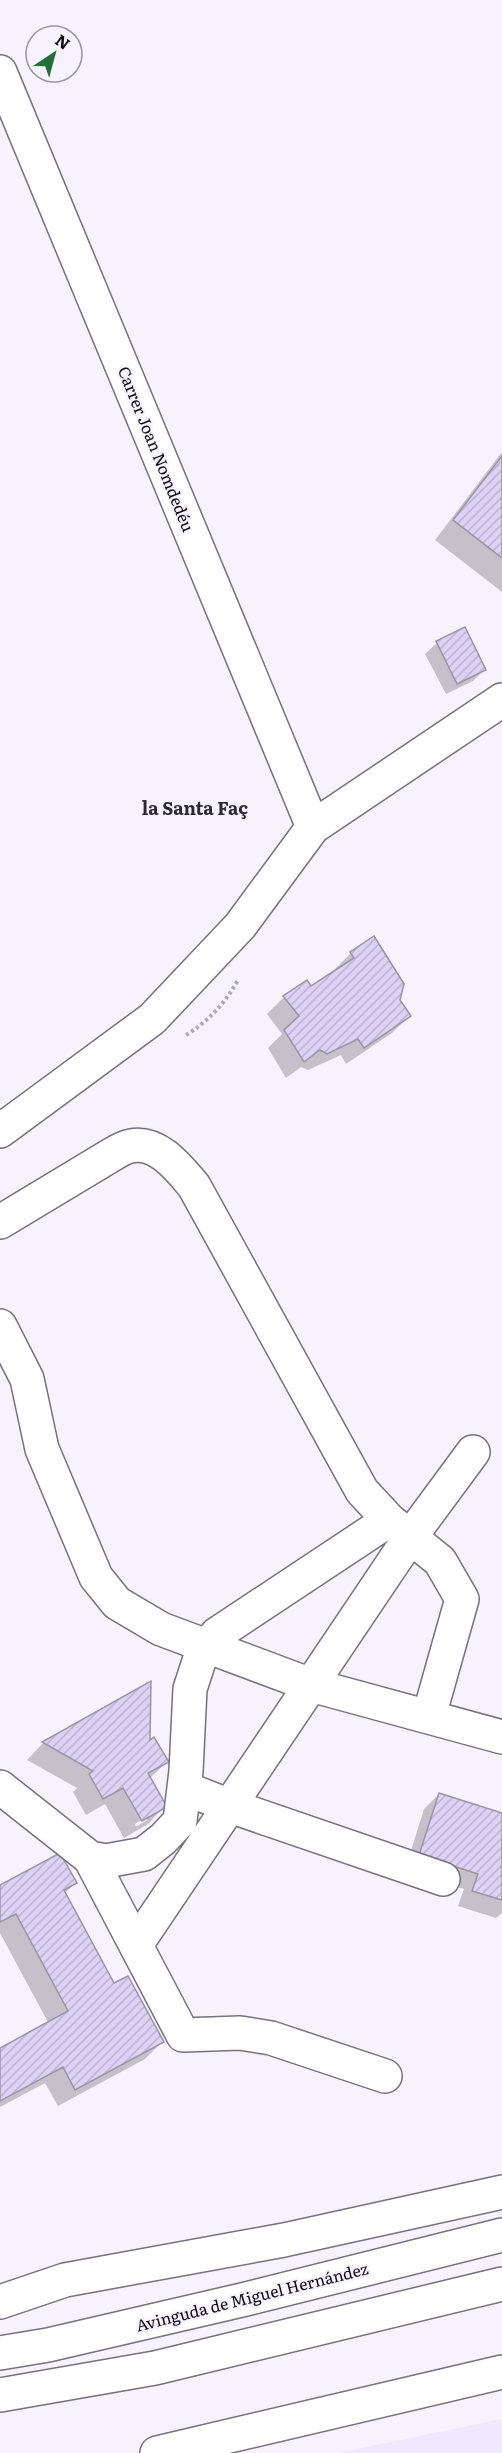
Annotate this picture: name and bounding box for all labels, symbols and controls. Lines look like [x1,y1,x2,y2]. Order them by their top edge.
north arrow [24,24,84,84]
text: N [51,27,76,55]
street label: Carrer Joan Nomdedéu [113,362,201,535]
district label: la Santa Faç [142,794,248,821]
street label: Avinguda de Miguel Hernández [133,2255,371,2337]

